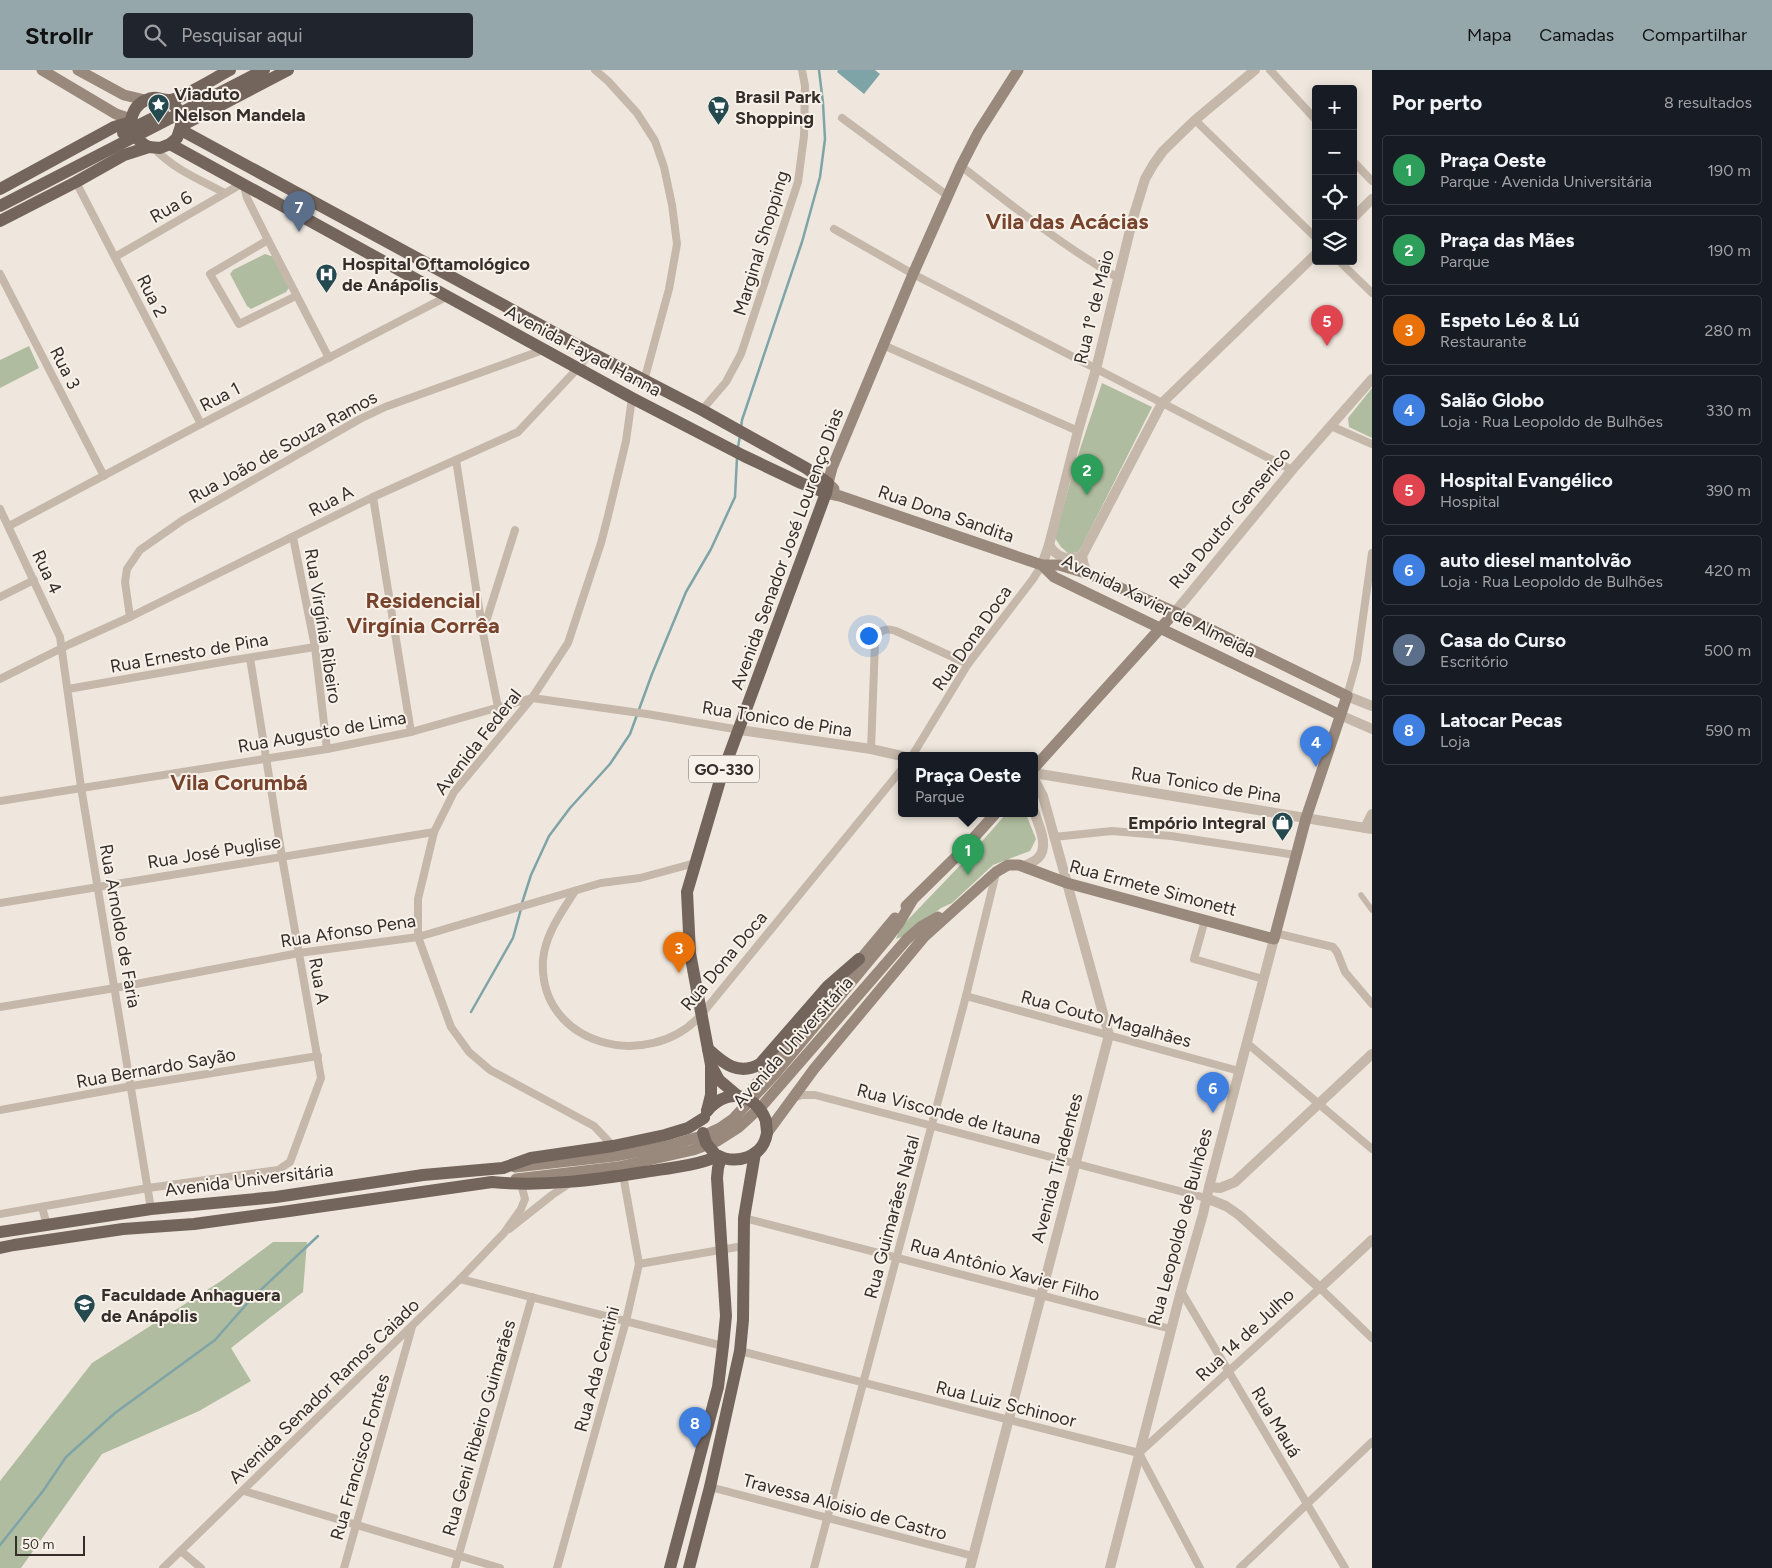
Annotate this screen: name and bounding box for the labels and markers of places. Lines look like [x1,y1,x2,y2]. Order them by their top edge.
place label: Viaduto Nelson Mandela [174,83,306,126]
place label: Brasil Park Shopping [735,86,821,129]
place icon: Viaduto Nelson Mandela [146,92,170,123]
supermarket icon: Brasil Park Shopping [707,95,731,126]
pin: 7 [283,191,315,232]
place label: Hospital Oftamológico de Anápolis [342,253,530,296]
hospital icon: Hospital Oftamológico de Anápolis [314,262,338,293]
pin: 5 [1311,305,1343,346]
pin: 2 [1071,454,1103,495]
pin: 4 [1300,726,1332,767]
shop icon: Empório Integral [1270,811,1294,842]
place label: Empório Integral [1128,812,1266,834]
pin: 1 [952,834,984,875]
pin: 3 [663,932,695,973]
pin: 6 [1197,1072,1229,1113]
place label: Faculdade Anhaguera de Anápolis [101,1284,281,1327]
school or university icon: Faculdade Anhaguera de Anápolis [73,1293,97,1324]
pin: 8 [679,1407,711,1448]

